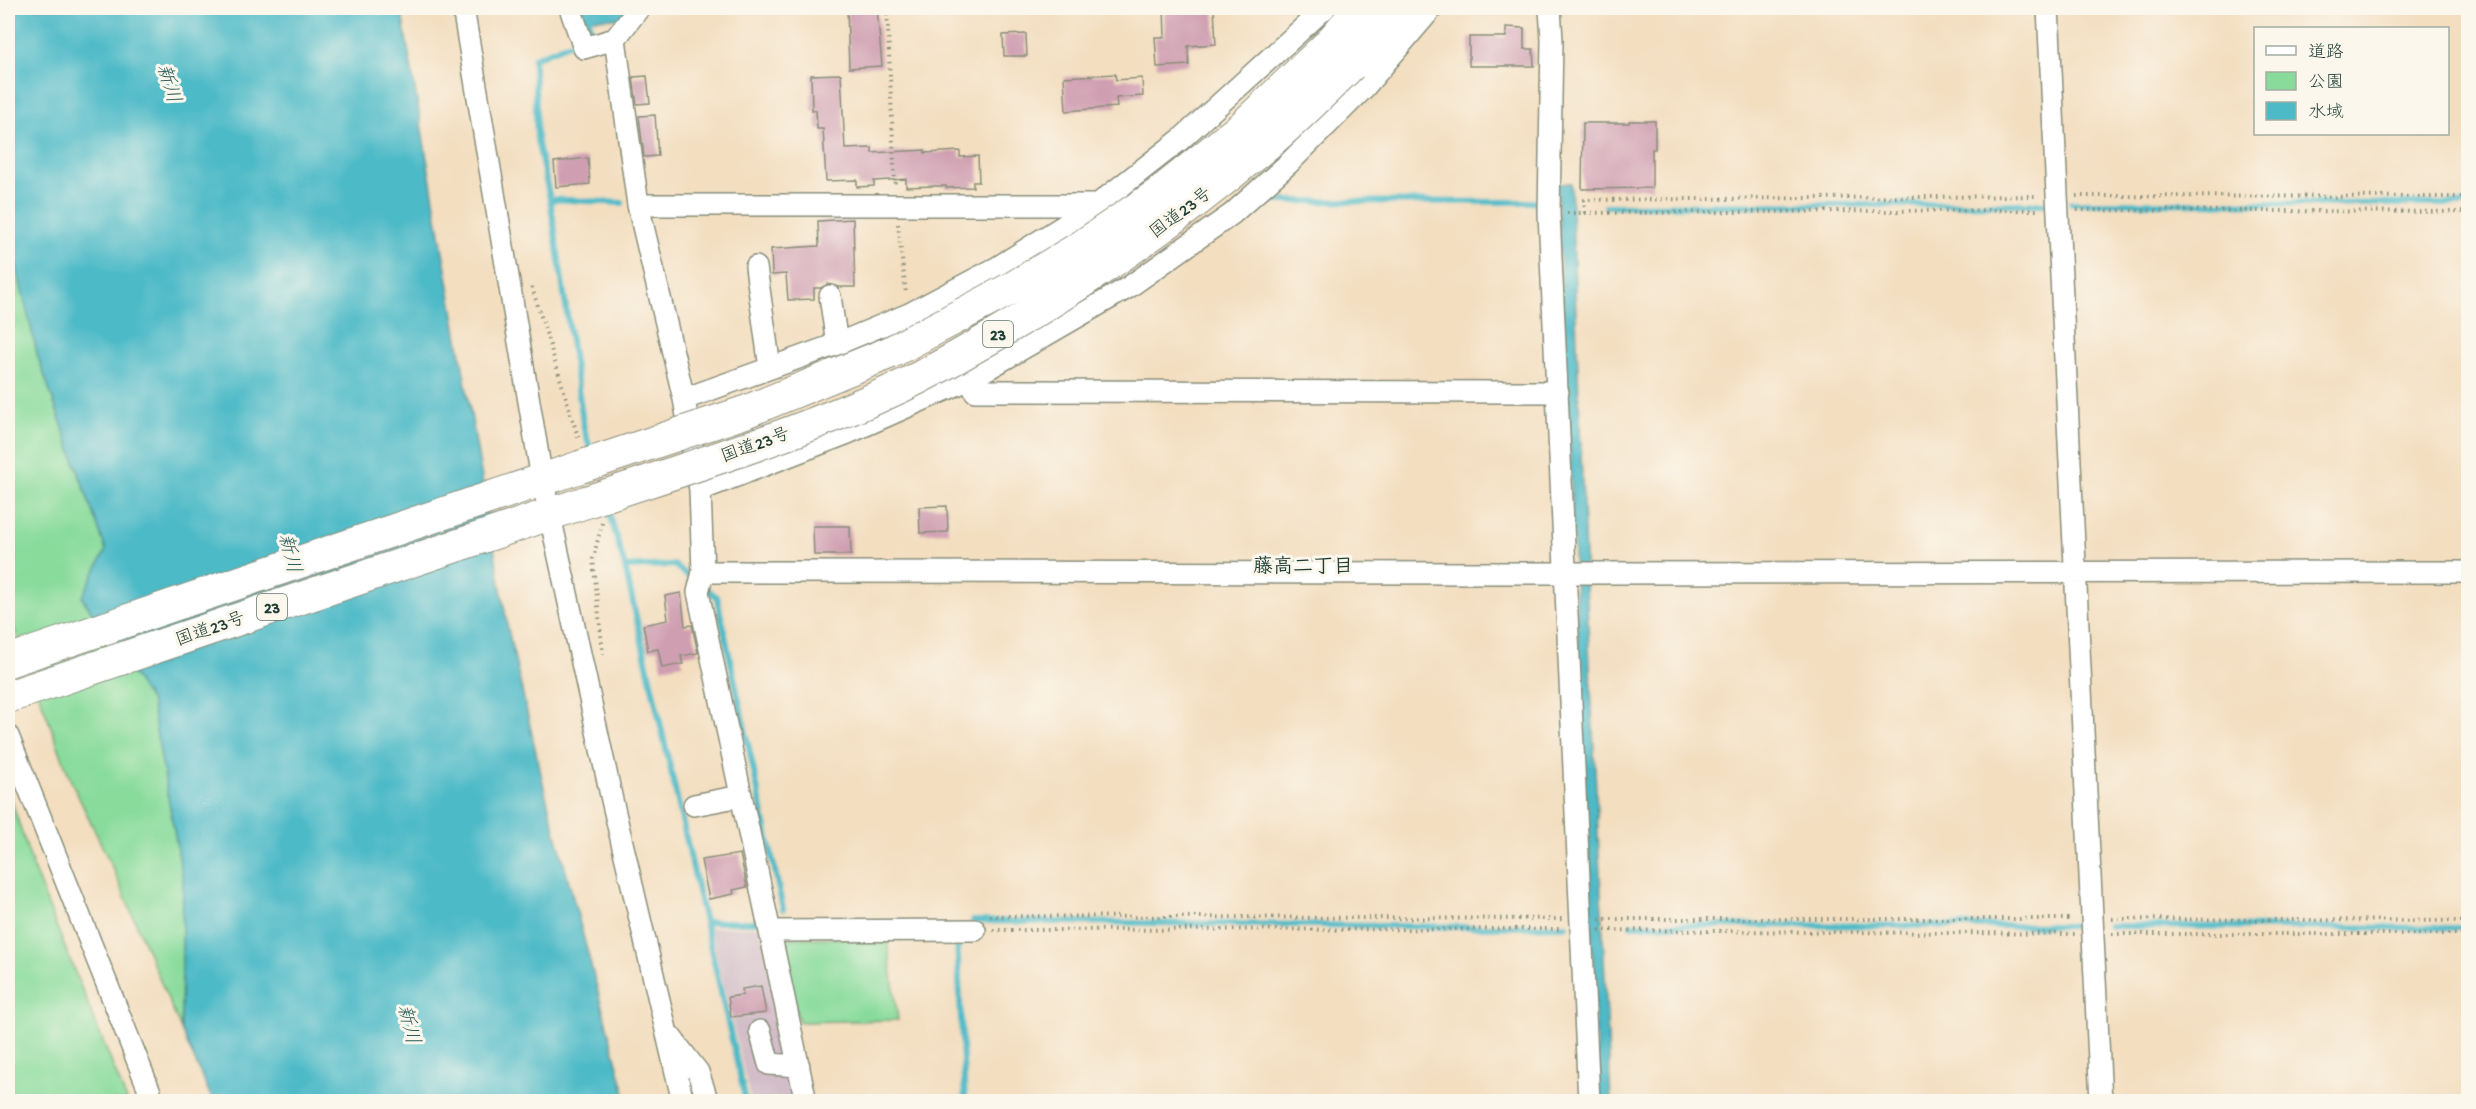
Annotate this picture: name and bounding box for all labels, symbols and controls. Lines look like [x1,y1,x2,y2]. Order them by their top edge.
legend [2254,27,2449,135]
text: 道路 [2308,42,2344,64]
water label: 新川 [150,61,184,107]
text: 公園 [2308,73,2344,94]
text: 水域 [2308,102,2344,124]
street label: 国道23号 [1146,183,1217,244]
road number: 23 [983,321,1013,347]
street label: 国道23号 [718,423,793,469]
water label: 新川 [272,531,305,576]
district label: 藤高二丁目 [1253,555,1353,580]
road number: 23 [257,594,287,620]
street label: 国道23号 [173,608,248,652]
water label: 新川 [391,1002,424,1047]

